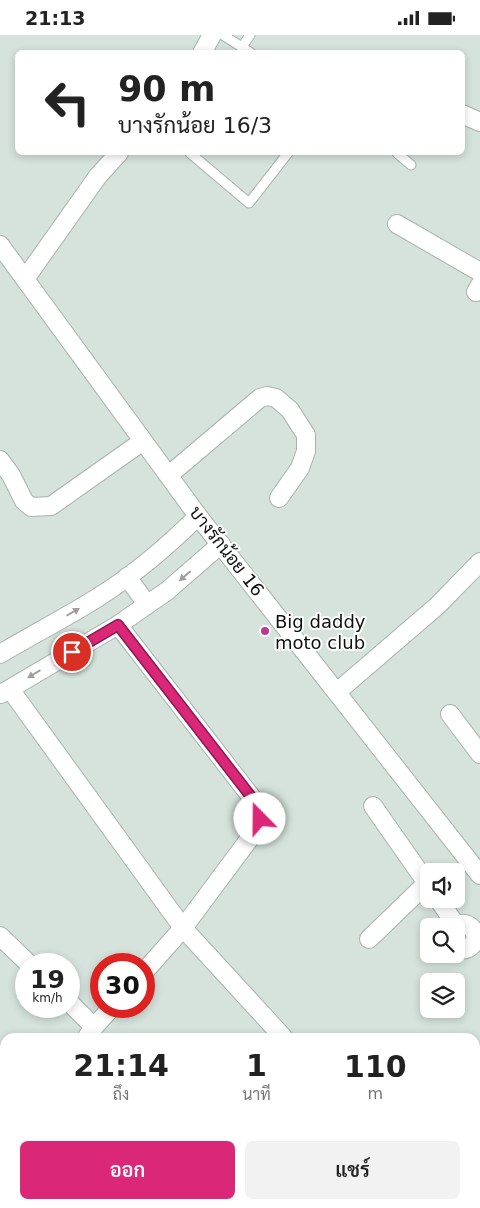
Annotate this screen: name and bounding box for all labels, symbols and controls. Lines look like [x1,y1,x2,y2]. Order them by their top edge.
text: 21:13 [25,7,85,29]
text: 90 m [118,69,215,109]
icon: left [35,70,100,135]
text: บางรักน้อย 16/3 [118,113,272,138]
street label: บางรักน้อย 16 [185,501,269,600]
one-way arrow [179,570,191,582]
one-way arrow [65,608,80,616]
place label: Big daddy moto club [275,611,366,653]
marker: Big daddy moto club [259,625,271,637]
pin [51,631,93,673]
icon: arrive [58,638,86,666]
one-way arrow [28,670,41,679]
position arrow [233,792,285,844]
map controls [420,863,465,1018]
button: sound [420,863,465,908]
button: search [420,918,465,963]
speed limit sign: 30 [90,953,155,1018]
text: 19 [30,965,65,994]
button: layers [420,973,465,1018]
text: km/h [32,991,63,1005]
text: 21:14 [73,1048,169,1083]
text: 1 [246,1048,267,1083]
text: 110 [344,1049,407,1084]
text: m [368,1084,383,1103]
text: ถึง [113,1085,129,1104]
text: นาที [242,1085,271,1104]
button: ออก [20,1141,235,1199]
button: แชร์ [245,1141,460,1199]

